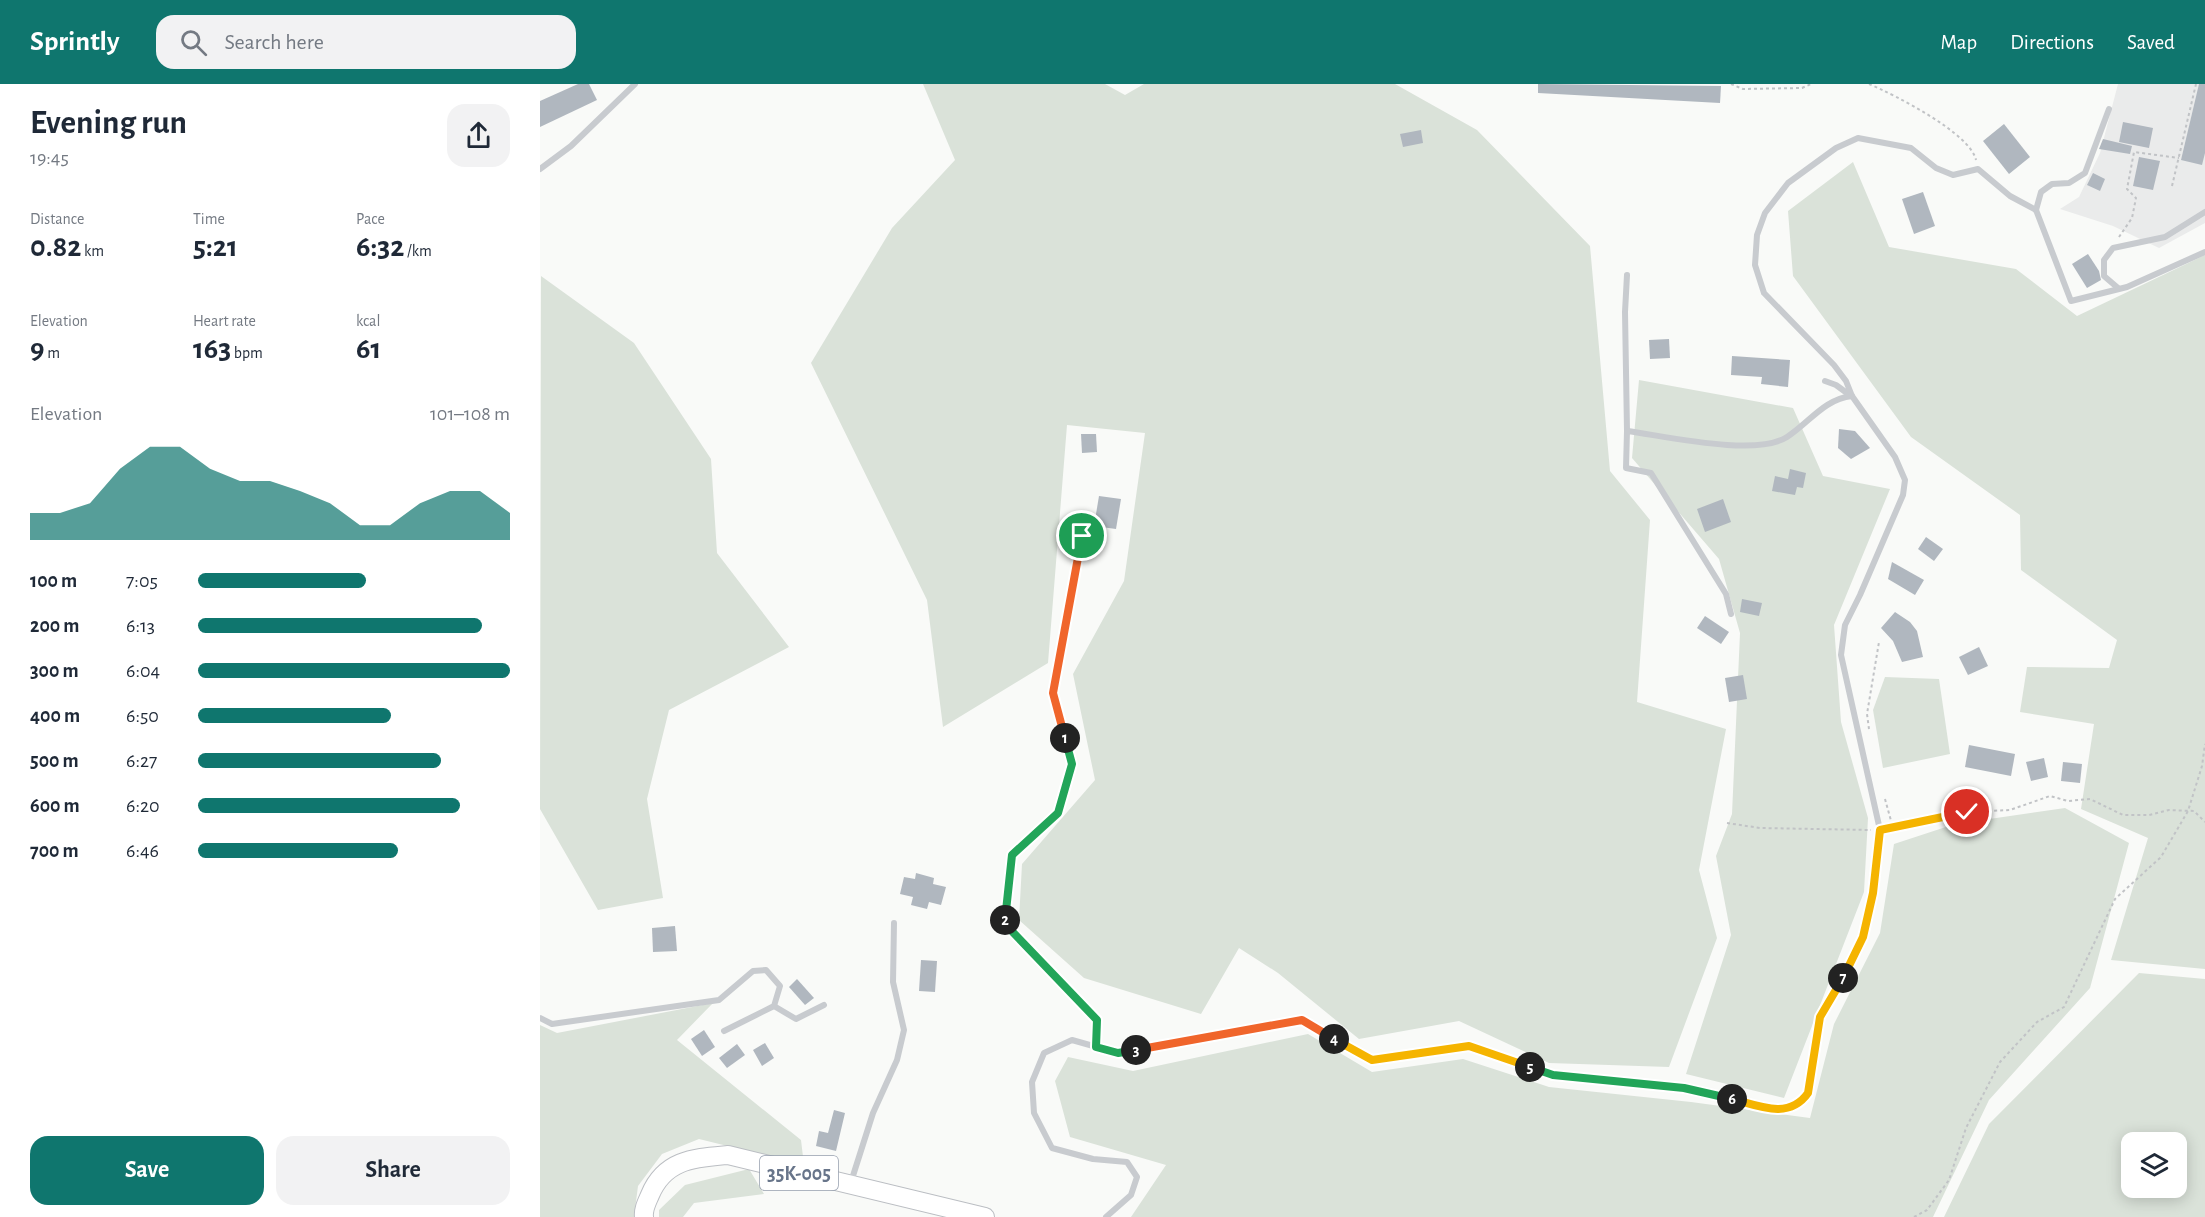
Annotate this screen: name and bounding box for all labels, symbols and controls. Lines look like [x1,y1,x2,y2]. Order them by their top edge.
search box [156,15,576,69]
icon: search [177,26,210,59]
text: Sprintly [30,28,120,56]
text: Search here [225,31,324,53]
text: Map [1941,32,1977,53]
text: Directions [2010,32,2094,53]
text: Saved [2127,32,2175,53]
button: share [447,104,510,167]
text: Evening run [30,107,187,140]
text: 19:45 [30,148,69,168]
text: Distance [30,211,84,227]
text: Time [193,211,225,227]
text: Pace [356,211,385,227]
text: 0.82 [30,232,81,262]
text: 5:21 [193,232,238,262]
text: 6:32 [356,232,404,262]
text: km [81,243,104,259]
text: /km [404,243,432,259]
text: Elevation [30,313,88,329]
text: Heart rate [193,313,256,329]
text: kcal [356,313,380,329]
text: 9 [30,334,45,364]
text: 163 [193,334,231,364]
text: 61 [356,334,381,364]
text: m [45,345,60,361]
text: bpm [231,345,263,361]
text: Elevation [30,404,102,424]
text: 101–108 m [430,404,510,424]
pin [1056,510,1107,561]
icon: arrive [1065,519,1098,552]
text: 100 m [30,571,77,591]
text: 7:05 [126,571,158,591]
text: 200 m [30,616,79,636]
text: 6:13 [126,616,155,636]
text: 300 m [30,661,79,681]
text: 6:04 [126,661,160,681]
text: 400 m [30,706,80,726]
text: 6:50 [126,706,159,726]
pin: 1 [1050,723,1080,753]
text: 1 [1062,730,1068,746]
text: 500 m [30,751,79,771]
text: 6:27 [126,751,157,771]
pin [1941,786,1992,837]
icon: check [1950,795,1983,828]
text: 600 m [30,796,80,816]
text: 6:20 [126,796,160,816]
text: 700 m [30,841,79,861]
text: 6:46 [126,841,159,861]
pin: 2 [990,905,1020,935]
text: 2 [1001,912,1009,928]
pin: 7 [1828,963,1858,993]
text: 7 [1840,970,1846,986]
pin: 4 [1319,1024,1349,1054]
text: 4 [1330,1031,1338,1047]
pin: 3 [1121,1035,1151,1065]
text: 3 [1133,1042,1139,1058]
pin: 5 [1515,1052,1545,1082]
text: 5 [1527,1059,1533,1075]
pin: 6 [1717,1084,1747,1114]
text: 6 [1728,1091,1736,1107]
map controls [2121,1132,2187,1198]
button: layers [2121,1132,2187,1198]
button: Save [30,1136,264,1205]
button: Share [276,1136,510,1205]
road number: 35К-005 [760,1156,838,1190]

